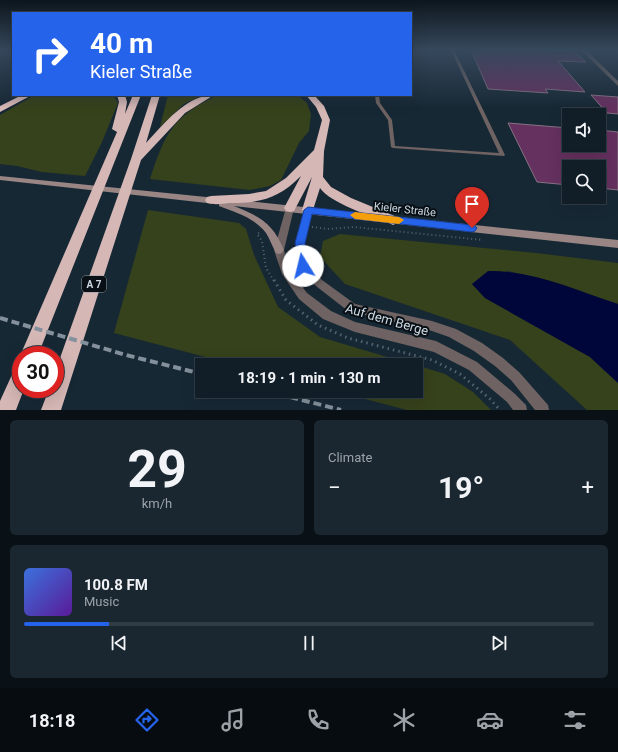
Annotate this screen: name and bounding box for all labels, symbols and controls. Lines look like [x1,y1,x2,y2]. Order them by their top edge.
text: 40 m [90,27,153,60]
icon: right [24,28,76,80]
text: Kieler Straße [90,61,192,82]
map controls [562,108,606,204]
button: sound [562,108,606,152]
button: search [562,160,606,204]
pin [455,187,489,228]
icon: arrive [461,193,483,215]
street label: Kieler Straße [373,200,437,219]
position arrow [282,245,324,287]
road number: A 7 [82,276,106,292]
street label: Auf dem Berge [344,300,430,339]
speed limit sign: 30 [12,346,64,398]
text: 18:19 · 1 min · 130 m [238,369,380,387]
text: 29 [127,439,187,500]
text: Climate [328,450,372,465]
text: 19° [438,470,484,505]
text: − [328,475,341,500]
text: + [582,475,594,500]
text: km/h [142,496,172,511]
text: 100.8 FM [84,576,148,594]
text: Music [84,594,119,609]
icon: previous [108,632,130,654]
icon: pause [298,632,320,654]
icon: next [488,632,510,654]
icon: directions [133,706,161,734]
icon: music [219,706,247,734]
icon: phone [304,706,332,734]
icon: climate [390,706,418,734]
icon: car [476,706,504,734]
icon: filters [561,706,589,734]
text: 18:18 [29,710,75,731]

